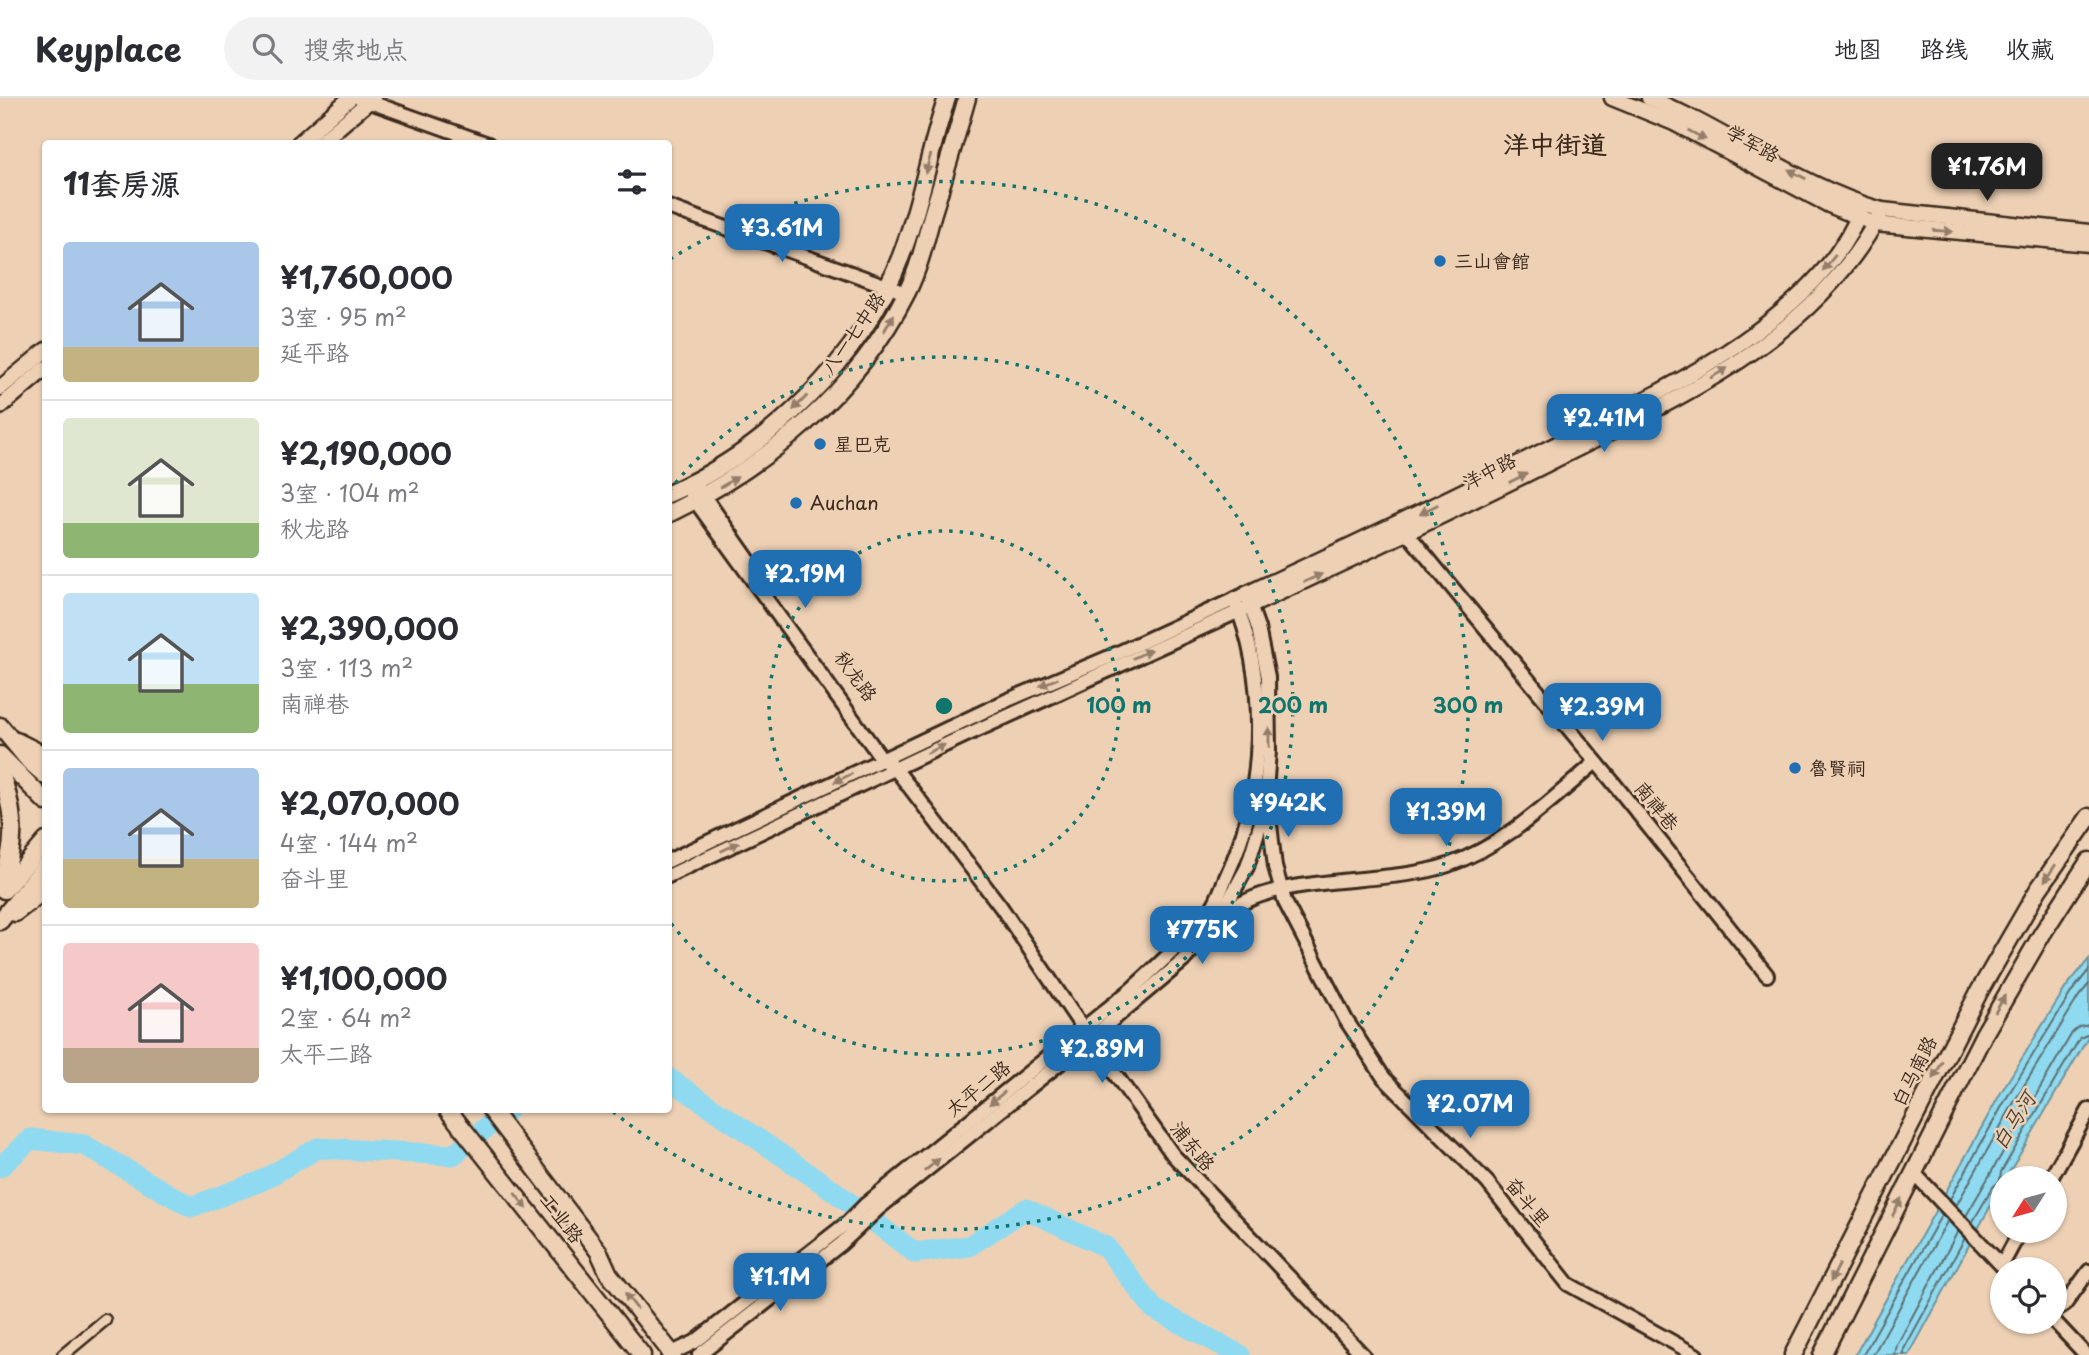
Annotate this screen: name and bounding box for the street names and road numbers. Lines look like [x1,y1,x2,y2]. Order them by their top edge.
street label: 学军路 [1722,116,1785,168]
street label: 八一七中路 [813,285,891,379]
street label: 洋中路 [1457,445,1520,496]
street label: 秋龙路 [829,644,885,707]
street label: 南禅巷 [1629,774,1687,836]
street label: 白马南路 [1883,1030,1943,1111]
street label: 太平二路 [939,1052,1016,1122]
street label: 浦东路 [1165,1114,1223,1176]
street label: 奋斗里 [1500,1170,1558,1232]
street label: 工业路 [534,1186,591,1248]

